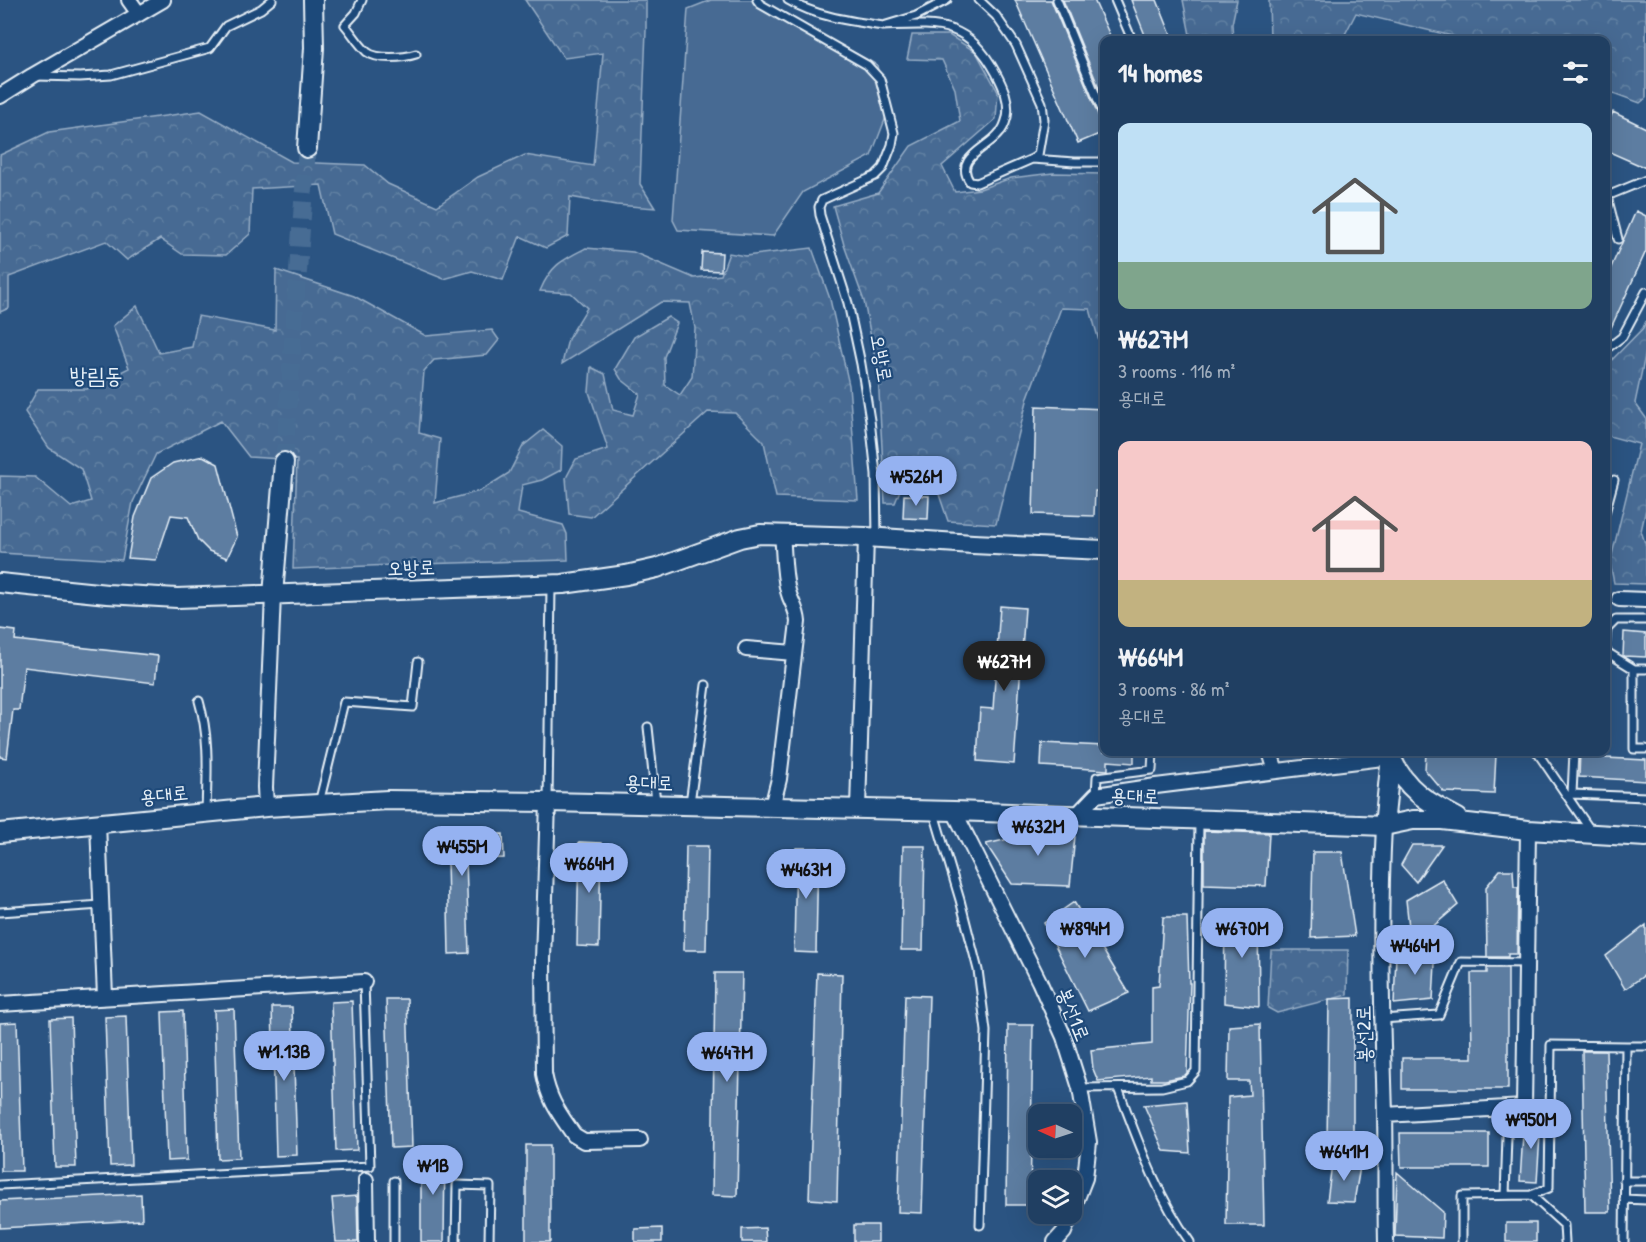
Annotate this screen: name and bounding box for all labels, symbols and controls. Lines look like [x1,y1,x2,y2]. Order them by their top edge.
text: 14 homes [1118,55,1203,90]
icon: filters [1559,56,1592,89]
icon: home [1301,162,1409,270]
text: ₩627M [1118,321,1188,356]
street label: 오방로 [865,332,899,384]
text: 3 rooms · 116 m² [1118,357,1235,384]
district label: 방림동 [69,360,123,390]
text: 용대로 [1118,384,1166,411]
pin: ₩526M [874,456,958,507]
text: ₩526M [890,462,942,489]
icon: home [1301,480,1409,588]
street label: 오방로 [386,553,436,581]
text: ₩664M [1118,639,1183,674]
pin: ₩627M [962,641,1046,692]
text: ₩627M [977,647,1031,674]
text: 3 rooms · 86 m² [1118,675,1229,702]
text: 용대로 [1118,702,1166,729]
street label: 용대로 [625,768,673,796]
street label: 용대로 [139,778,189,810]
street label: 용대로 [1110,781,1160,809]
pin: ₩632M [996,806,1080,857]
text: ₩632M [1011,812,1065,839]
pin: ₩455M [420,826,504,877]
text: ₩455M [436,832,488,859]
pin: ₩664M [547,843,631,894]
text: ₩664M [564,849,614,876]
pin: ₩463M [764,849,848,900]
text: ₩463M [780,855,832,882]
pin: ₩894M [1043,908,1127,959]
pin: ₩670M [1200,908,1284,959]
text: ₩894M [1060,914,1110,941]
text: ₩670M [1215,914,1269,941]
pin: ₩464M [1373,925,1457,976]
text: ₩464M [1390,931,1440,958]
street label: 봉선1로 [1051,983,1097,1045]
street label: 봉선2로 [1349,1005,1377,1063]
pin: ₩1.13B [235,1031,333,1082]
pin: ₩647M [685,1032,769,1083]
text: ₩1.13B [258,1037,310,1064]
text: ₩647M [701,1038,753,1065]
pin: ₩950M [1489,1099,1573,1150]
north arrow [1028,1104,1082,1158]
map controls [1028,1104,1082,1224]
text: ₩950M [1505,1105,1557,1132]
pin: ₩641M [1302,1131,1386,1182]
text: ₩641M [1319,1137,1369,1164]
pin: ₩1B [404,1145,462,1196]
text: ₩1B [417,1151,449,1178]
button: layers [1028,1170,1082,1224]

